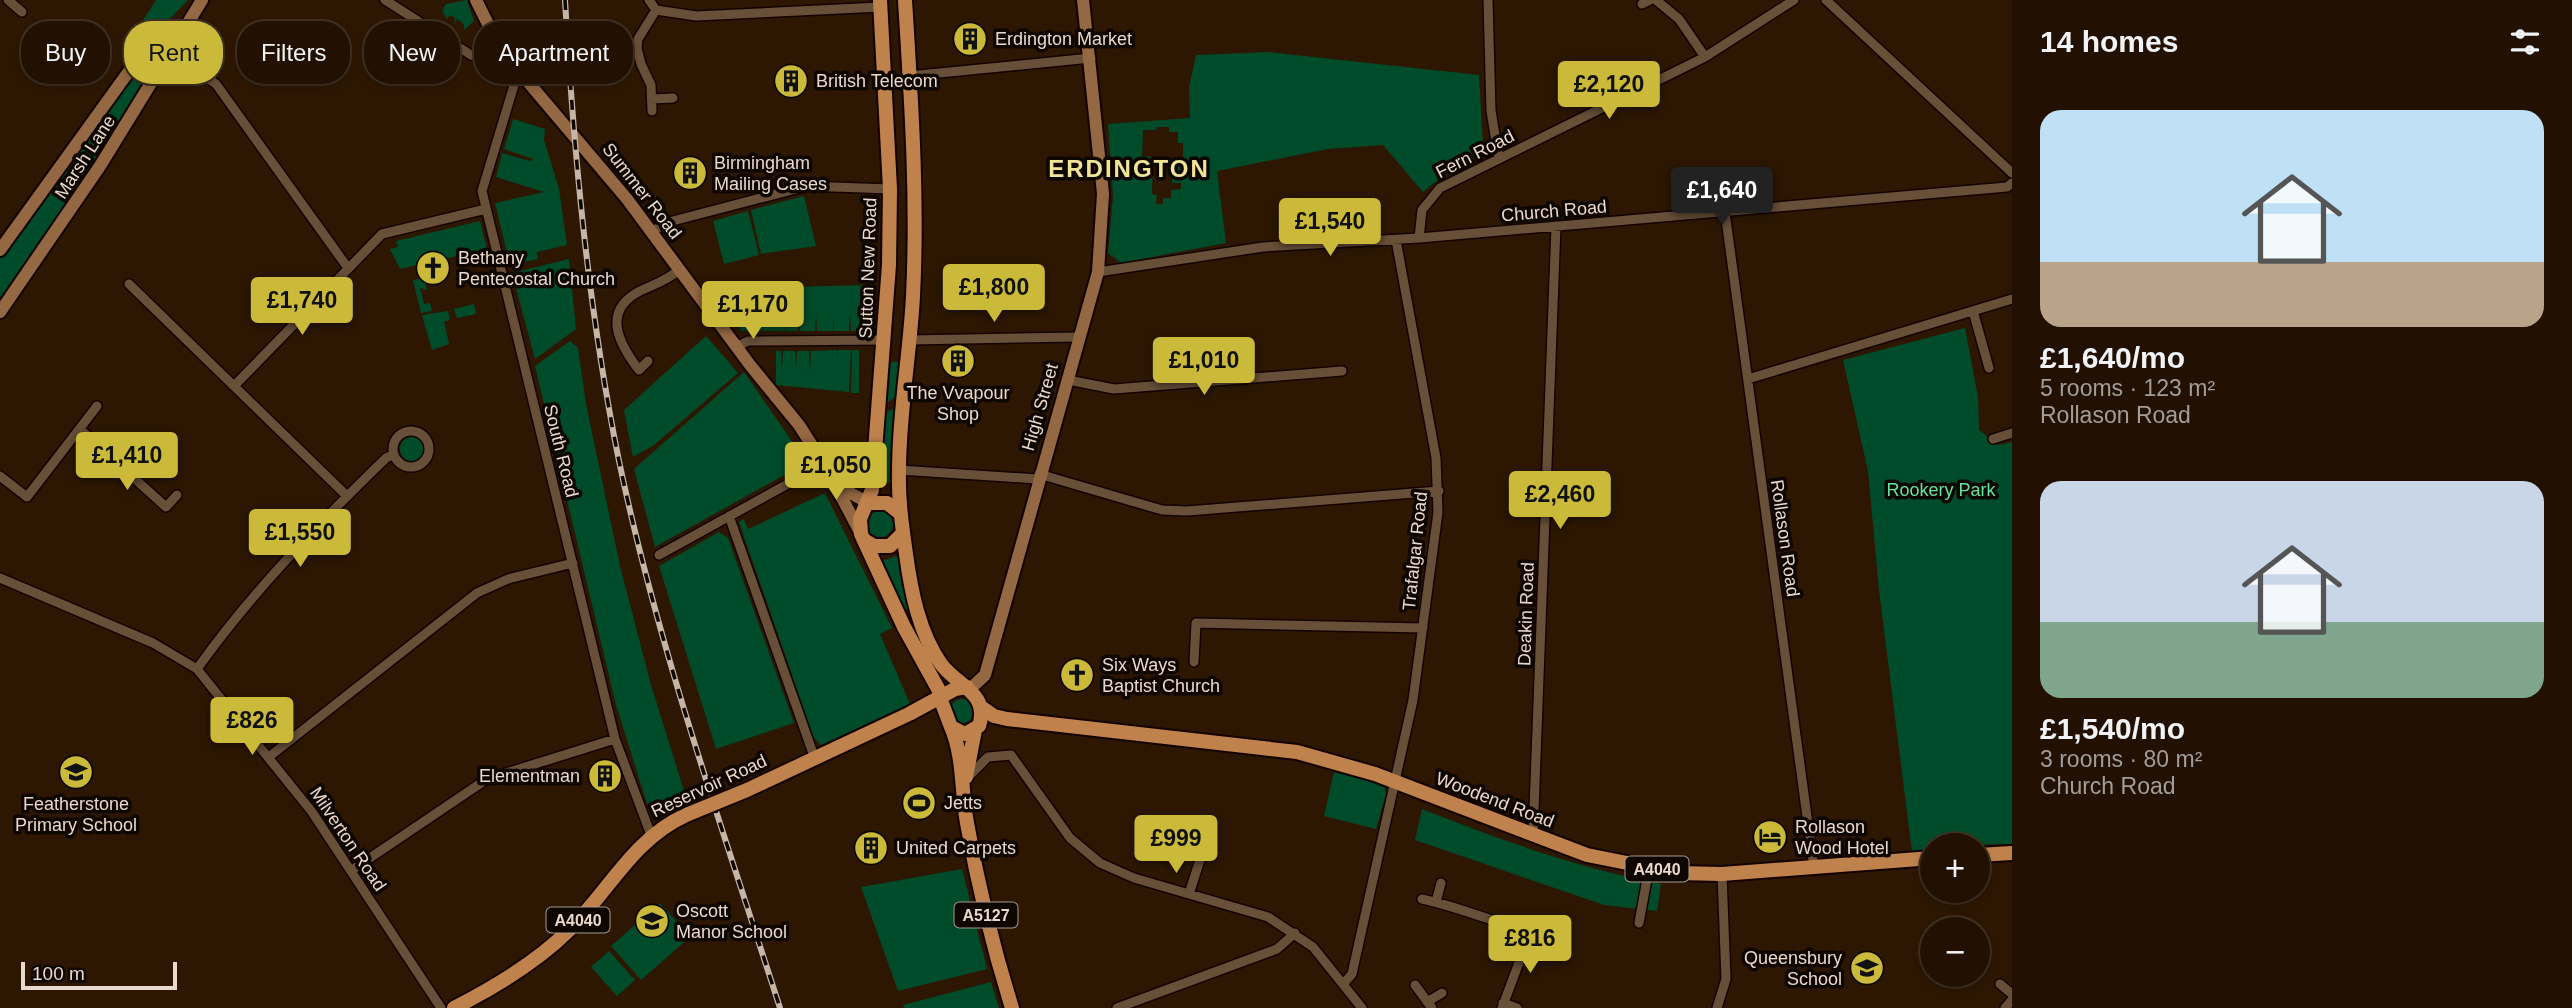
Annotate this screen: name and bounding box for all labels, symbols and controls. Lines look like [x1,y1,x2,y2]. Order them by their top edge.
building icon: Erdington Market [951,20,989,58]
chip: Buy [21,21,110,84]
chip: Rent [124,21,223,84]
chip: Filters [237,21,350,84]
chip: New [364,21,460,84]
chip: Apartment [474,21,633,84]
icon: filters [2506,23,2544,61]
text: 14 homes [2040,25,2178,58]
place label: Erdington Market [995,29,1132,49]
pin: £2,120 [1552,61,1666,121]
building icon: British Telecom [772,62,810,100]
place label: British Telecom [816,71,938,91]
text: £2,120 [1574,71,1644,97]
street label: Marsh Lane [51,112,119,202]
street label: Fern Road [1433,126,1517,182]
street label: Summer Road [598,139,686,243]
place label: Birmingham Mailing Cases [714,153,827,194]
building icon: Birmingham Mailing Cases [671,154,709,192]
district label: ERDINGTON [1048,155,1210,182]
icon: home [2229,156,2355,282]
pin: £1,640 [1665,168,1779,227]
text: £1,640 [1687,177,1757,203]
street label: Church Road [1500,196,1608,226]
street label: Sutton New Road [856,197,880,339]
pin: £1,540 [1273,198,1387,258]
text: £1,540 [1295,208,1365,234]
place label: Bethany Pentecostal Church [458,248,615,289]
church icon: Bethany Pentecostal Church [414,249,452,287]
pin: £1,800 [937,264,1051,324]
text: £1,800 [959,274,1029,300]
pin: £1,740 [245,278,359,337]
pin: £1,170 [696,282,810,341]
text: £1,740 [267,287,337,313]
text: £1,170 [718,291,788,317]
pin: £1,010 [1147,338,1261,397]
text: £1,640/mo [2040,341,2185,374]
building icon: The Vvapour Shop [939,342,977,380]
text: £1,010 [1169,347,1239,373]
street label: High Street [1018,361,1062,453]
text: 5 rooms · 123 m² [2040,375,2215,401]
place label: The Vvapour Shop [906,383,1010,424]
street label: South Road [540,402,582,500]
text: Rollason Road [2040,402,2191,428]
pin: £1,410 [70,433,184,492]
text: £1,410 [92,442,162,468]
pin: £1,050 [779,442,893,502]
text: £1,050 [801,452,871,478]
pin: £2,460 [1503,472,1617,531]
street label: Rollason Road [1767,478,1803,598]
park label: Rookery Park [1886,480,1997,500]
text: £2,460 [1525,481,1595,507]
street label: Trafalgar Road [1399,491,1431,611]
pin: £1,550 [243,510,357,569]
text: £1,550 [265,519,335,545]
icon: home [2229,527,2355,653]
street label: Deakin Road [1514,562,1538,666]
place label: Six Ways Baptist Church [1102,655,1220,696]
church icon: Six Ways Baptist Church [1058,656,1096,694]
pin: £826 [211,698,293,757]
text: £826 [226,707,278,733]
text: £1,540/mo [2040,712,2185,745]
text: 3 rooms · 80 m² [2040,746,2202,772]
street label: Reservoir Road [648,751,770,821]
school or university icon: Featherstone Primary School [57,753,95,791]
building icon: Elementman [586,757,624,795]
place label: Elementman [479,766,580,786]
street label: Woodend Road [1433,768,1557,832]
text: Church Road [2040,773,2176,799]
street label: Milverton Road [306,783,390,895]
sports icon: Jetts [900,784,938,822]
place label: Jetts [944,793,982,813]
place label: Featherstone Primary School [15,794,137,835]
pin: £999 [1135,816,1217,875]
place label: Rollason Wood Hotel [1795,817,1889,858]
hotel icon: Rollason Wood Hotel [1751,818,1789,856]
text: £999 [1150,825,1202,851]
building icon: United Carpets [852,829,890,867]
map controls [1920,833,1990,987]
button: + [1920,833,1990,903]
place label: United Carpets [896,838,1016,858]
road number: A4040 [1626,856,1688,882]
place label: Oscott Manor School [676,901,787,942]
school or university icon: Oscott Manor School [633,902,671,940]
road number: A5127 [954,903,1018,928]
road number: A4040 [546,908,610,932]
pin: £816 [1489,916,1571,975]
button: − [1920,917,1990,987]
text: £816 [1504,925,1556,951]
place label: Queensbury School [1744,948,1842,989]
school or university icon: Queensbury School [1848,949,1886,987]
scale bar [21,959,177,991]
text: 100 m [32,963,85,984]

